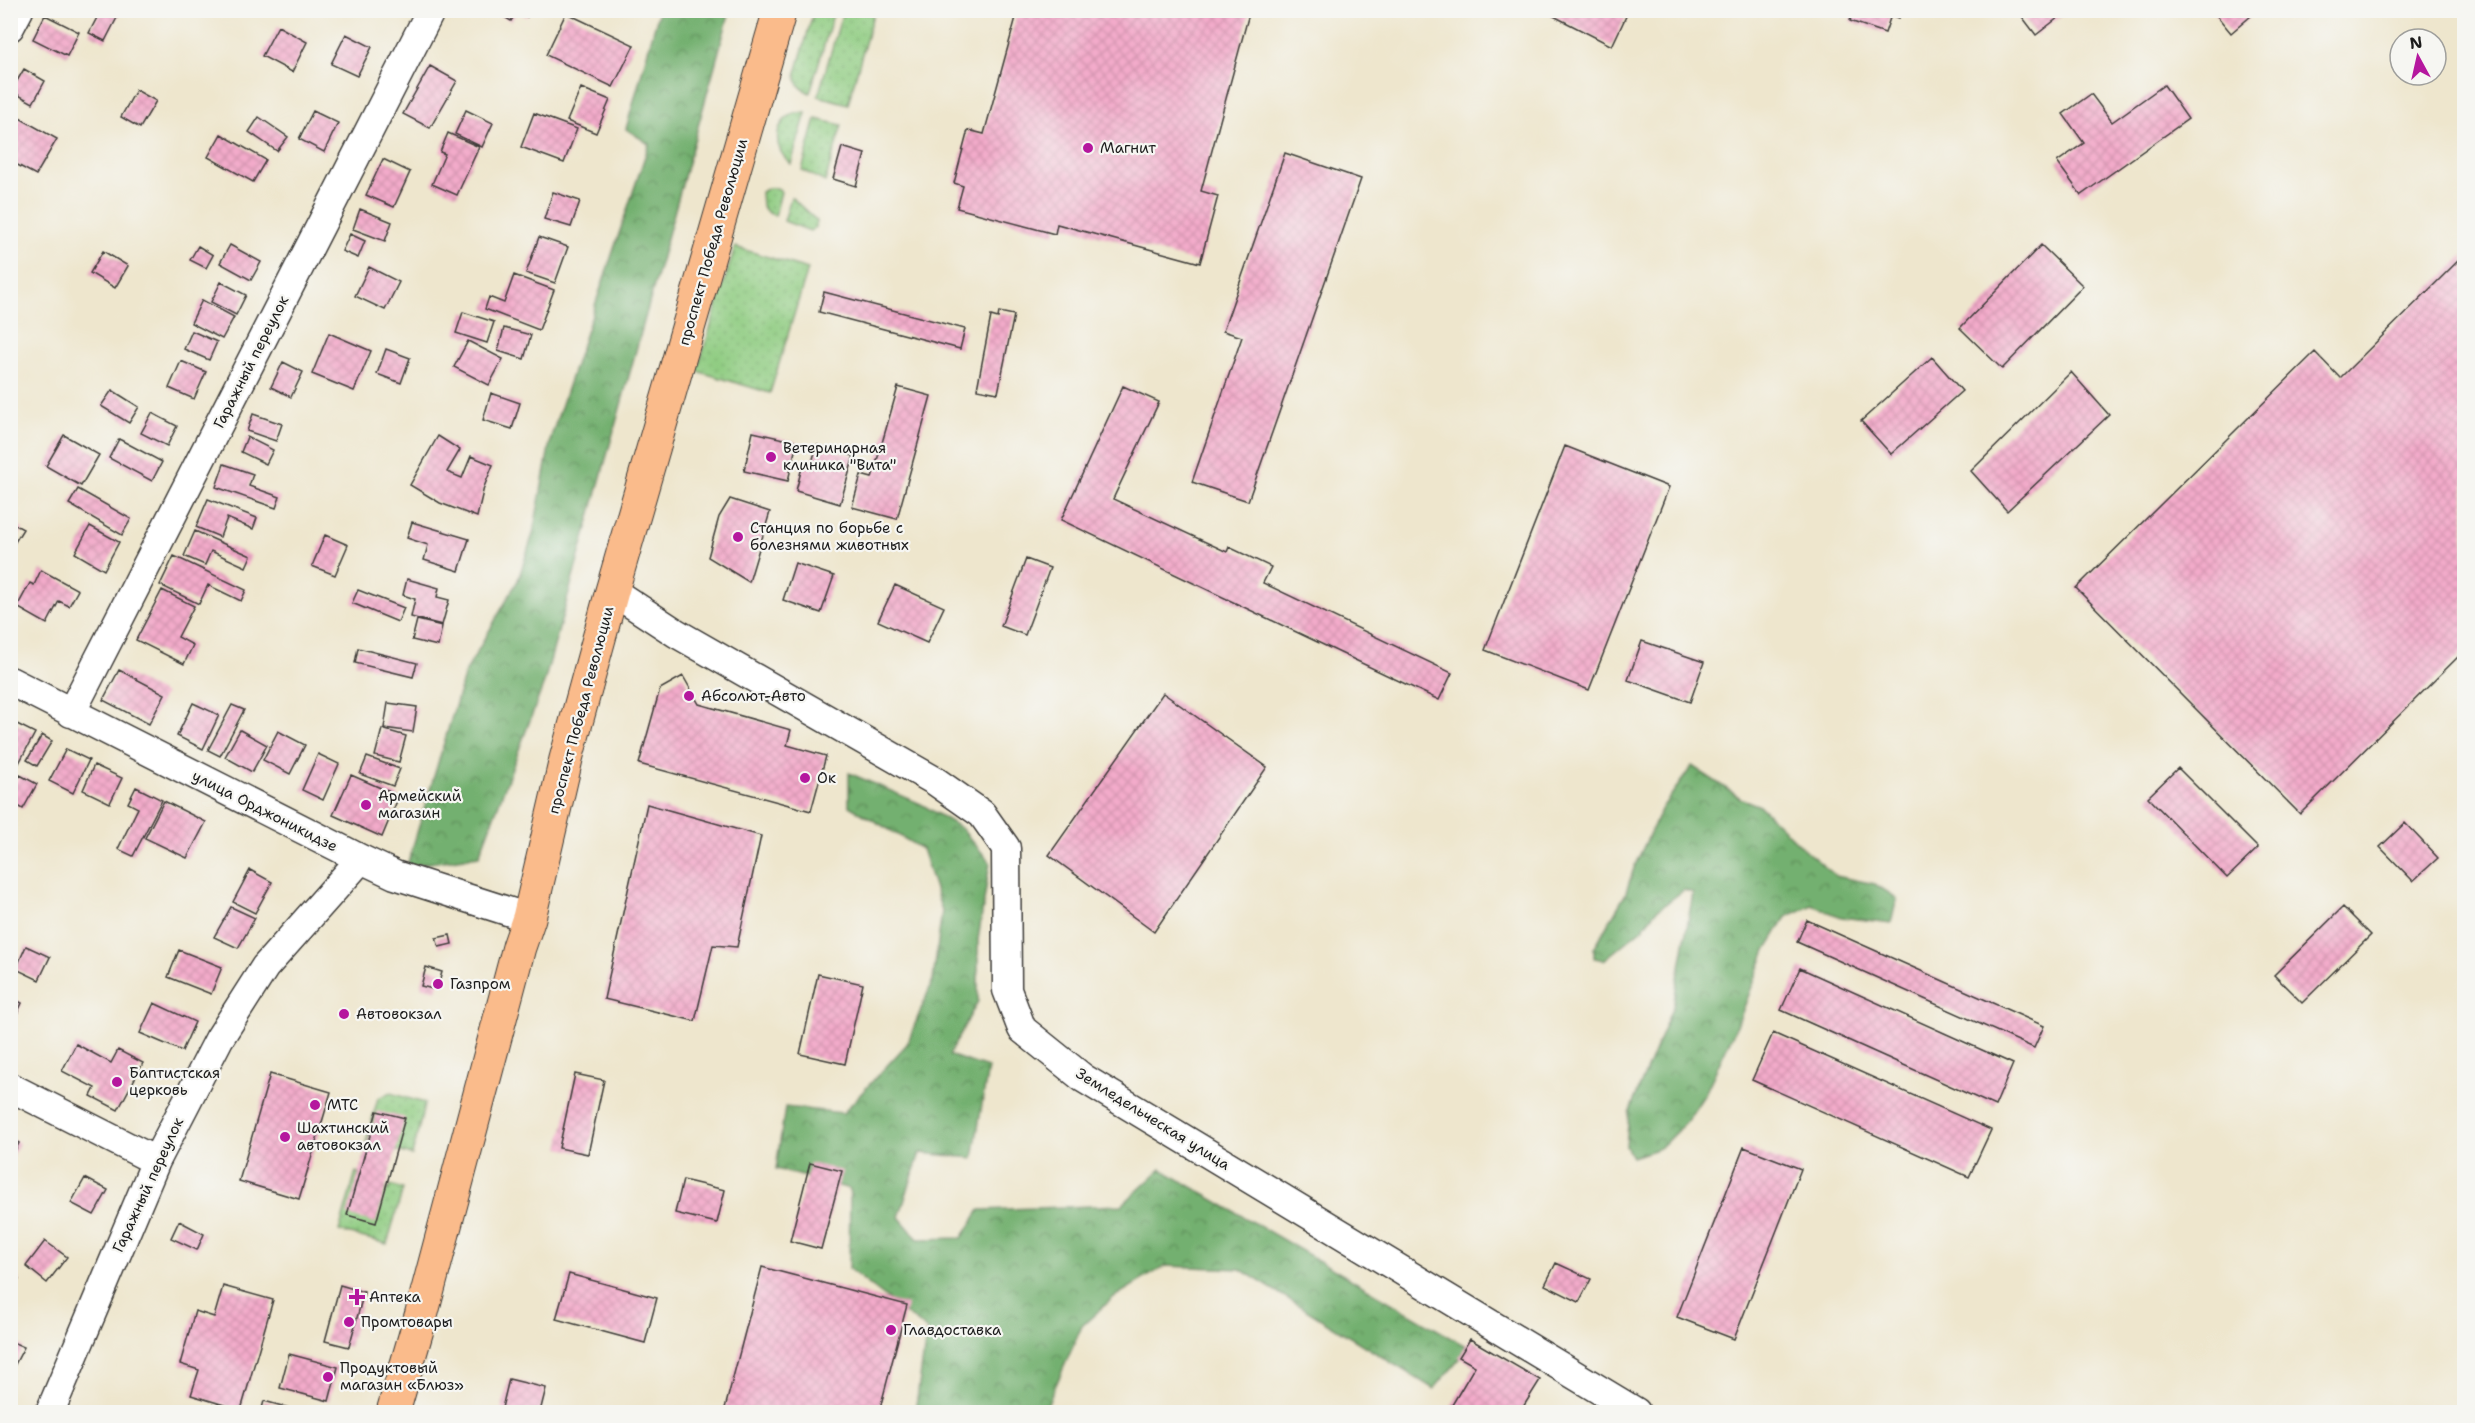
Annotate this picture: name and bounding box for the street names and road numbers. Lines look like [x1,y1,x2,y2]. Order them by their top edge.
street label: проспект Победа Революции [674,136,752,348]
street label: Гаражный переулок [209,292,293,432]
street label: проспект Победа Революции [544,604,618,816]
street label: улица Орджоникидзе [189,766,341,856]
street label: Земледельческая улица [1072,1063,1234,1175]
street label: Гаражный переулок [108,1114,188,1256]

